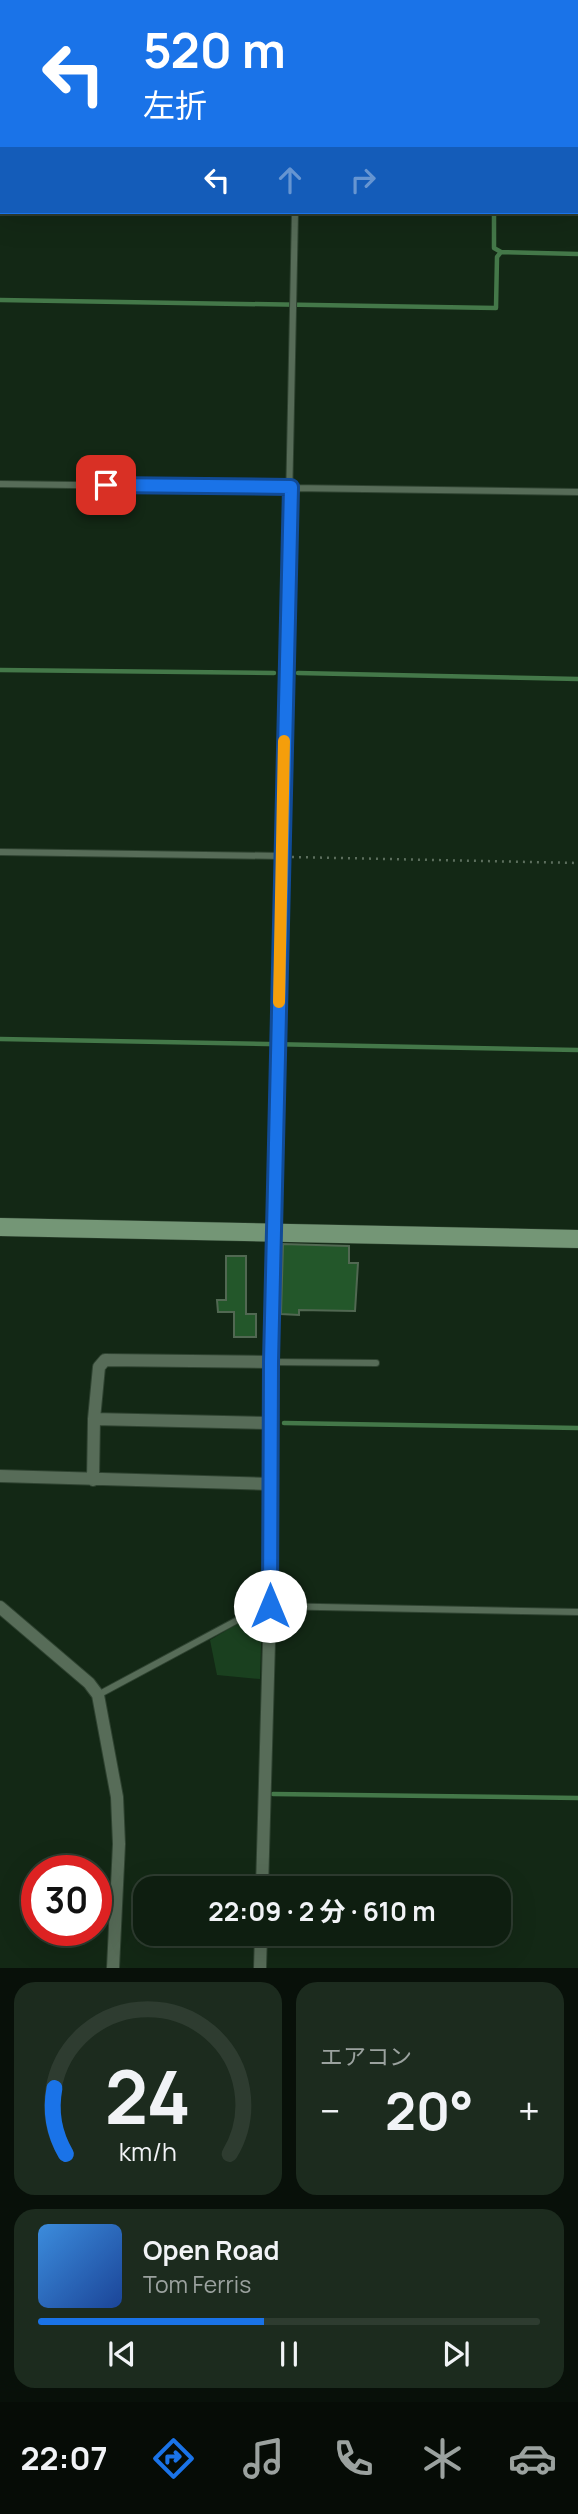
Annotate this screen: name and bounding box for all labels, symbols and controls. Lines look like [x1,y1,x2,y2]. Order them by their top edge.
text: 520 m [143,16,286,83]
icon: left [28,28,119,119]
text: 左折 [143,83,207,127]
icon: left [198,161,236,199]
icon: ahead [271,161,309,199]
icon: right [344,161,382,199]
pin [76,455,136,515]
icon: arrive [87,466,125,504]
position arrow [233,1569,307,1643]
speed limit sign: 30 [21,1855,112,1946]
text: 22:09 · 2 分 · 610 m [208,1893,436,1929]
text: エアコン [320,2040,412,2072]
text: 24 [105,2047,191,2147]
text: 20° [385,2075,474,2146]
text: − [320,2084,341,2136]
text: + [518,2084,540,2136]
text: km/h [119,2134,177,2169]
text: Open Road [143,2232,279,2268]
text: Tom Ferris [143,2268,251,2300]
icon: previous [103,2335,141,2373]
icon: pause [270,2335,308,2373]
icon: next [437,2335,475,2373]
icon: directions [149,2434,198,2483]
icon: music [239,2434,288,2483]
icon: phone [329,2434,378,2483]
icon: climate [418,2434,467,2483]
icon: car [508,2434,557,2483]
text: 22:07 [20,2436,108,2480]

